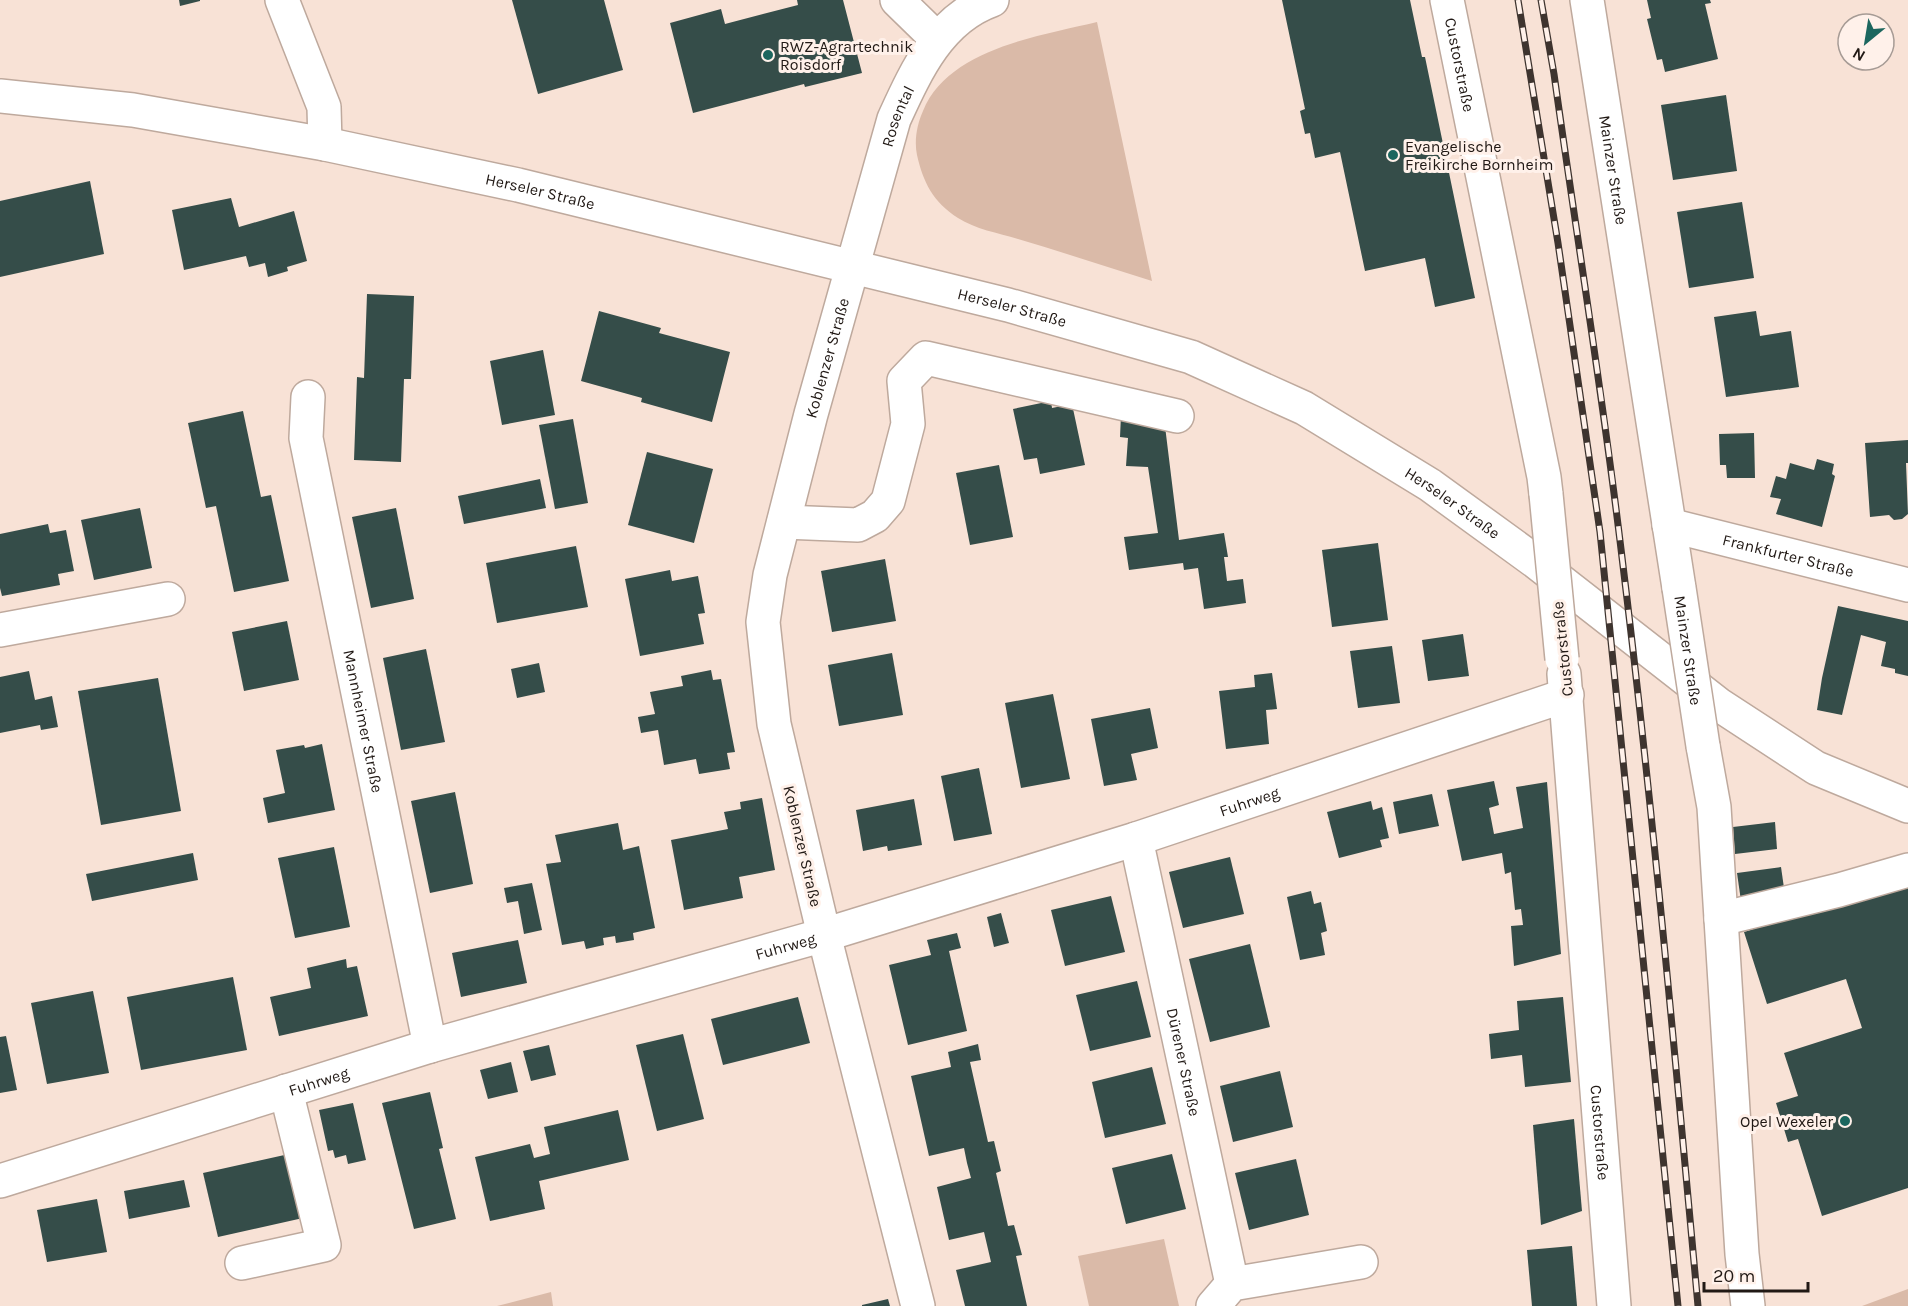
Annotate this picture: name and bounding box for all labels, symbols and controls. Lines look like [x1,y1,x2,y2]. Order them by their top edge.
north arrow [1836,12,1896,72]
street label: Custorstraße [1441,16,1478,114]
place label: RWZ-Agrartechnik Roisdorf [780,37,913,74]
text: N [1849,43,1868,66]
marker: RWZ-Agrartechnik Roisdorf [761,48,775,62]
street label: Rosental [878,83,918,149]
street label: Mainzer Straße [1595,114,1631,226]
place label: Evangelische Freikirche Bornheim [1405,137,1553,174]
marker: Evangelische Freikirche Bornheim [1386,148,1400,162]
street label: Herseler Straße [484,169,597,214]
street label: Herseler Straße [956,284,1069,331]
street label: Koblenzer Straße [801,296,853,420]
street label: Herseler Straße [1401,463,1504,543]
street label: Frankfurter Straße [1721,530,1856,581]
street label: Mainzer Straße [1670,594,1706,706]
street label: Custorstraße [1548,600,1577,697]
street label: Mannheimer Straße [339,648,387,794]
street label: Fuhrweg [1217,783,1282,820]
street label: Koblenzer Straße [779,784,826,909]
street label: Fuhrweg [753,929,818,964]
street label: Dürener Straße [1163,1006,1204,1118]
street label: Fuhrweg [286,1063,351,1100]
street label: Custorstraße [1587,1084,1613,1181]
place label: Opel Wexeler [1740,1112,1833,1131]
marker: Opel Wexeler [1838,1114,1852,1128]
scale bar [1704,1255,1808,1293]
text: 20 m [1713,1265,1755,1287]

